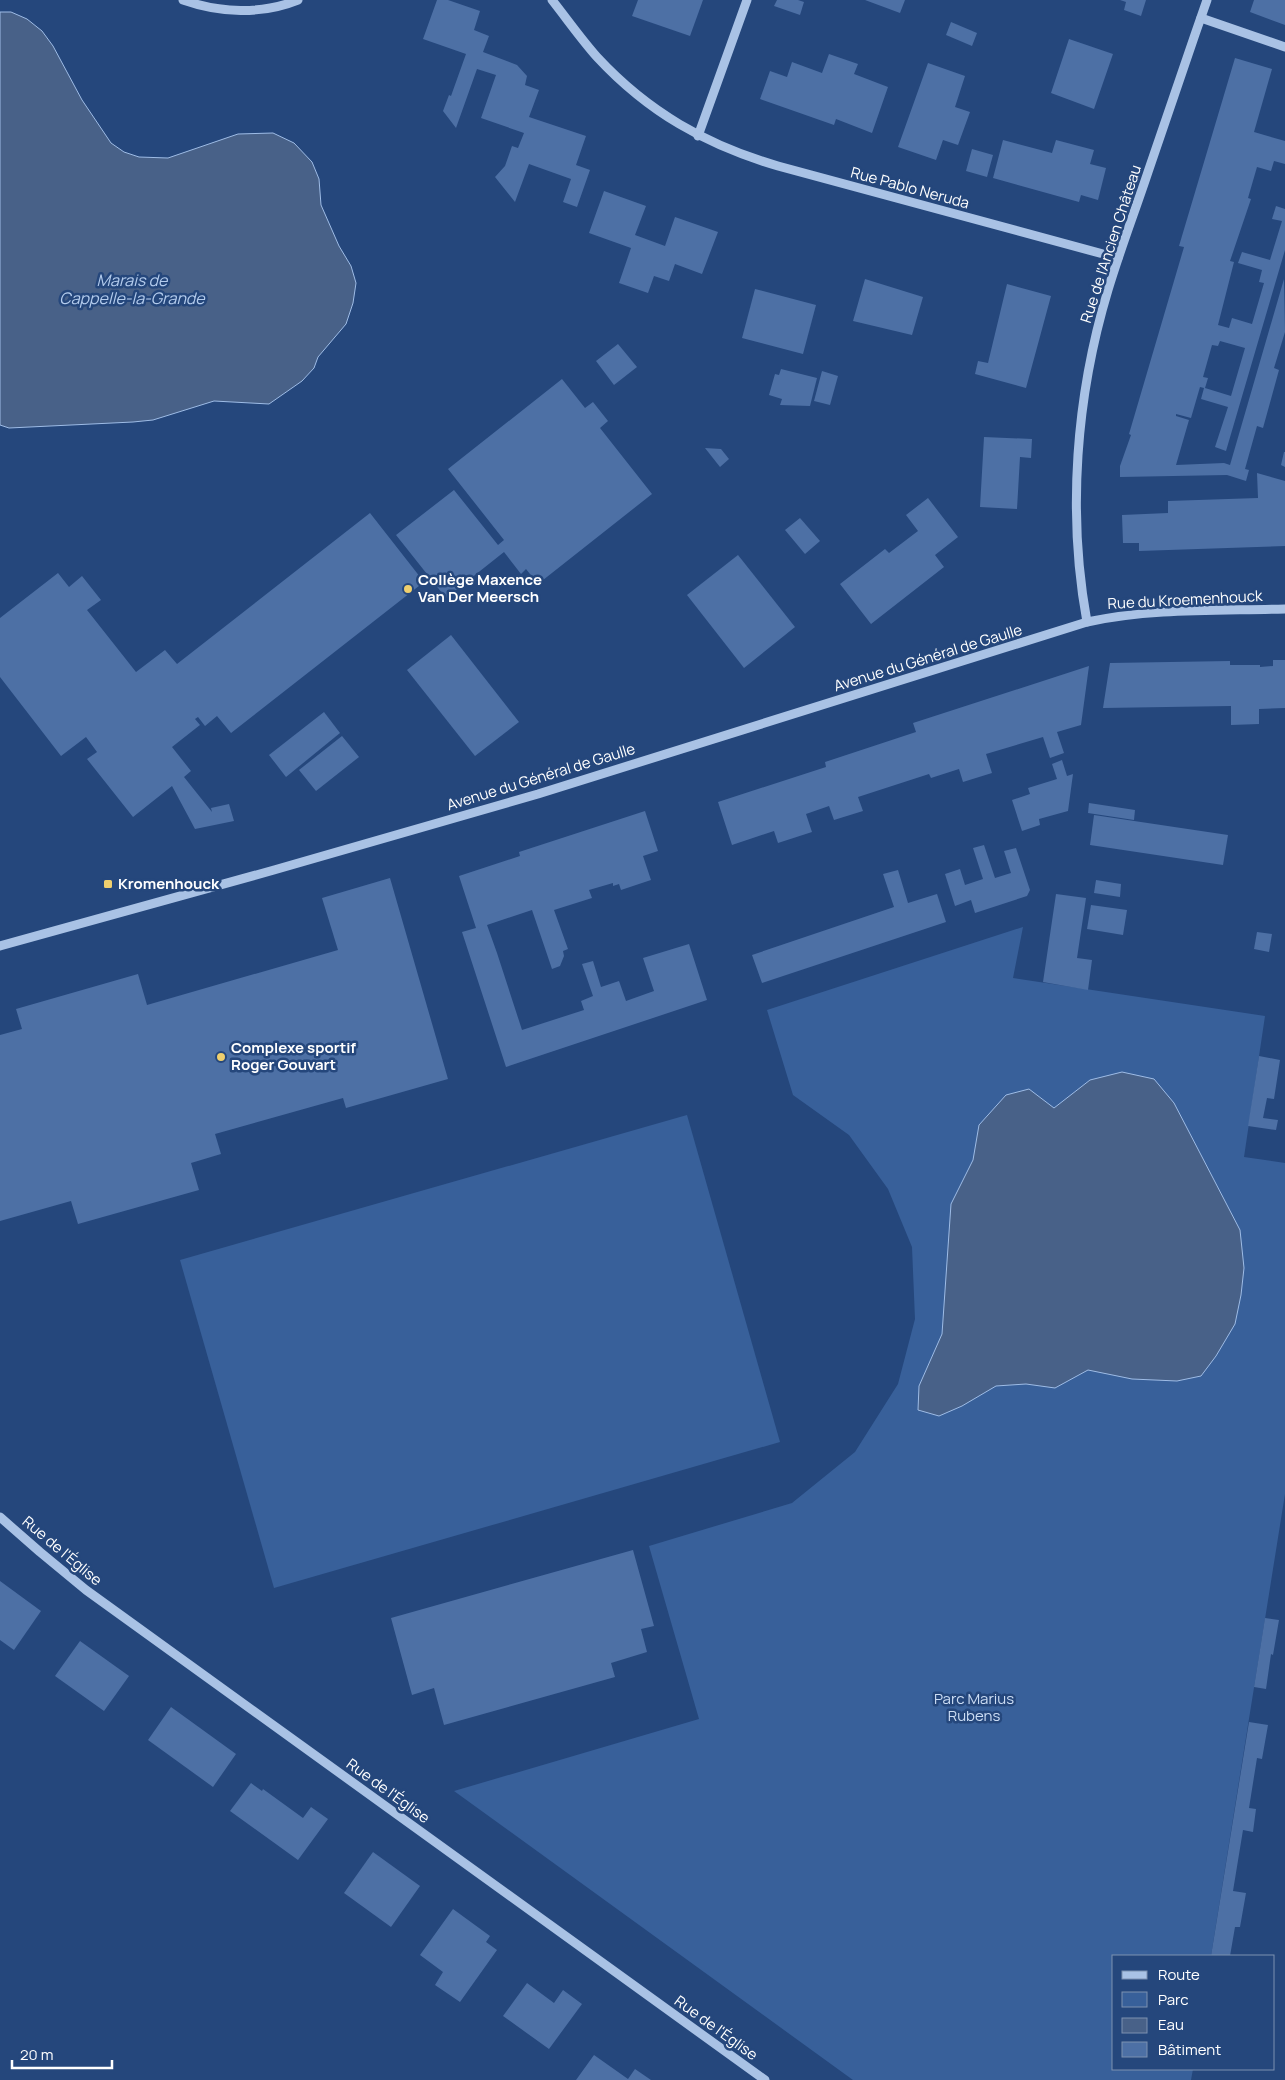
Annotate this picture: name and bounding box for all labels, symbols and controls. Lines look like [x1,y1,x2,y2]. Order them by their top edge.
street label: Rue Pablo Neruda [848,162,972,213]
street label: Rue de l'Ancien Château [1075,162,1146,326]
water label: Marais de Cappelle-la-Grande [59,269,206,309]
place label: Collège Maxence Van Der Meersch [418,569,542,607]
marker: Collège Maxence Van Der Meersch [402,583,414,595]
street label: Rue du Kroemenhouck [1107,585,1264,614]
street label: Avenue du Général de Gaulle [831,619,1025,696]
street label: Avenue du Général de Gaulle [444,738,638,815]
place label: Kromenhouck [118,873,220,894]
marker: Kromenhouck [102,878,114,890]
place label: Complexe sportif Roger Gouvart [231,1037,356,1075]
marker: Complexe sportif Roger Gouvart [215,1051,227,1063]
street label: Rue de l'Église [18,1511,107,1590]
park label: Parc Marius Rubens [934,1688,1014,1726]
street label: Rue de l'Église [342,1753,434,1828]
legend [1112,1955,1275,2070]
text: Route [1158,1964,1200,1985]
text: Parc [1158,1989,1189,2010]
street label: Rue de l'Église [670,1990,762,2065]
text: Eau [1158,2014,1184,2035]
scale bar [12,2038,112,2070]
text: Bâtiment [1158,2039,1221,2060]
text: 20 m [20,2044,53,2065]

